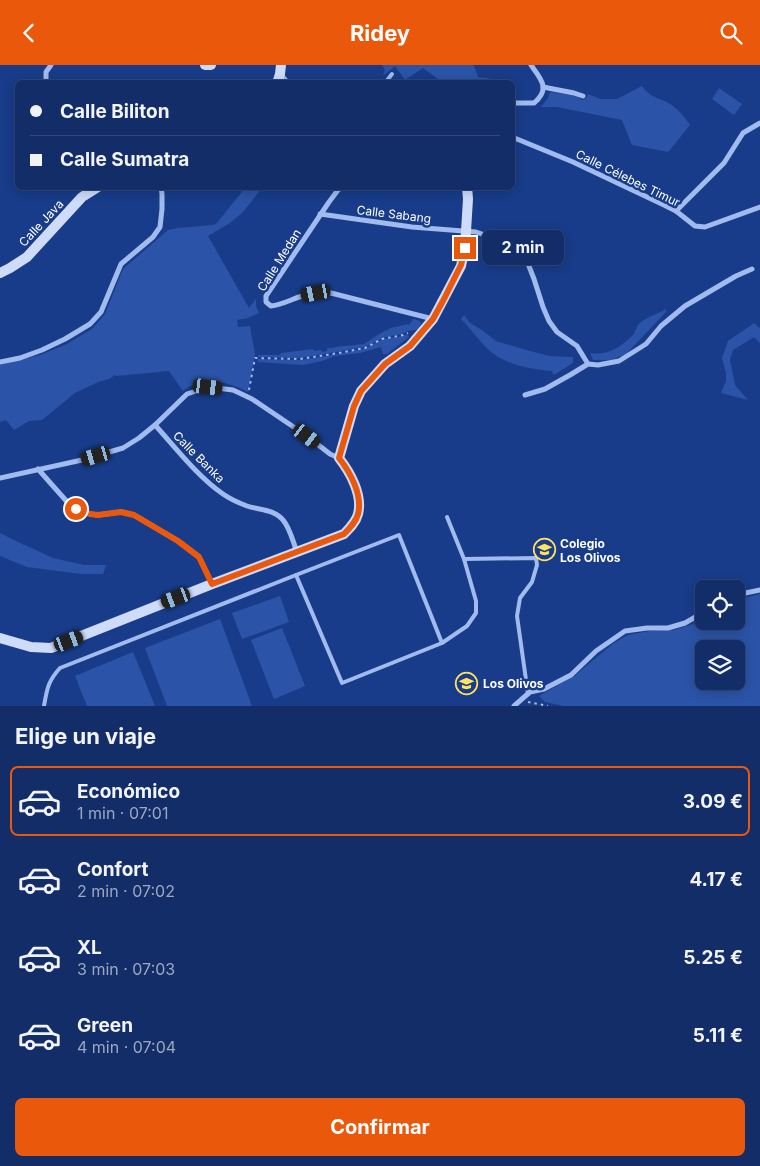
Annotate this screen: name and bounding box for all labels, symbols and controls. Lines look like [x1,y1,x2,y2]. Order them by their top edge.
icon: back [15,19,43,47]
icon: search [717,19,745,47]
text: Ridey [350,20,410,46]
text: Calle Biliton [60,100,169,123]
street label: Calle Célebes Timur [573,146,683,210]
text: Calle Sumatra [60,148,189,171]
street label: Calle Java [16,196,66,250]
street label: Calle Sabang [356,202,432,226]
street label: Calle Medan [254,226,304,294]
callout: 2 min [482,231,565,265]
route end [454,237,476,259]
text: 2 min [502,237,544,257]
car [299,283,332,303]
car [192,378,223,396]
car [290,421,323,451]
street label: Calle Banka [170,428,228,486]
car [79,445,112,467]
route start [65,498,87,520]
place label: Colegio Los Olivos [560,536,621,565]
school or university icon: Colegio Los Olivos [532,538,556,562]
map controls [695,580,745,690]
button: locate [695,580,745,630]
car [159,586,192,610]
car [52,629,85,653]
button: layers [695,640,745,690]
school or university icon: Los Olivos [455,671,479,695]
place label: Los Olivos [483,676,544,691]
text: Elige un viaje [15,723,156,749]
icon: car [17,779,62,824]
text: Económico [77,780,180,803]
text: 3.09 € [683,790,743,813]
text: 1 min · 07:01 [77,803,168,823]
icon: car [17,857,62,902]
text: Confort [77,858,148,881]
text: 4.17 € [689,868,743,891]
text: 2 min · 07:02 [77,881,175,901]
icon: car [17,935,62,980]
text: XL [77,936,102,959]
text: 5.25 € [683,946,743,969]
text: 3 min · 07:03 [77,959,175,979]
icon: car [17,1013,62,1058]
text: Green [77,1014,133,1037]
text: 5.11 € [693,1024,743,1047]
text: 4 min · 07:04 [77,1037,176,1057]
button: Confirmar [15,1098,745,1156]

